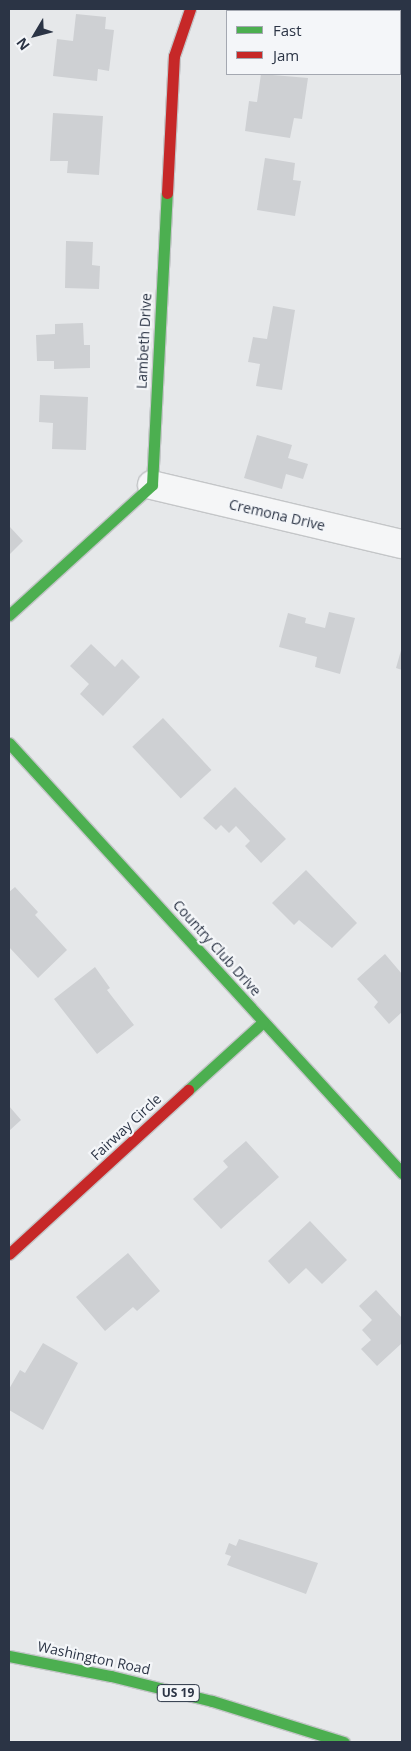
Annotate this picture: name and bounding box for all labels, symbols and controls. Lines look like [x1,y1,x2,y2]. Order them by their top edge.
north arrow [10,10,60,60]
legend [226,10,401,75]
text: Fast [273,20,302,40]
text: N [12,34,34,55]
text: Jam [273,45,299,65]
street label: Lambeth Drive [133,293,155,389]
street label: Cremona Drive [227,496,327,534]
street label: Country Club Drive [170,897,264,999]
street label: Fairway Circle [87,1090,165,1164]
street label: Washington Road [36,1638,152,1678]
road number: US 19 [156,1684,200,1702]

